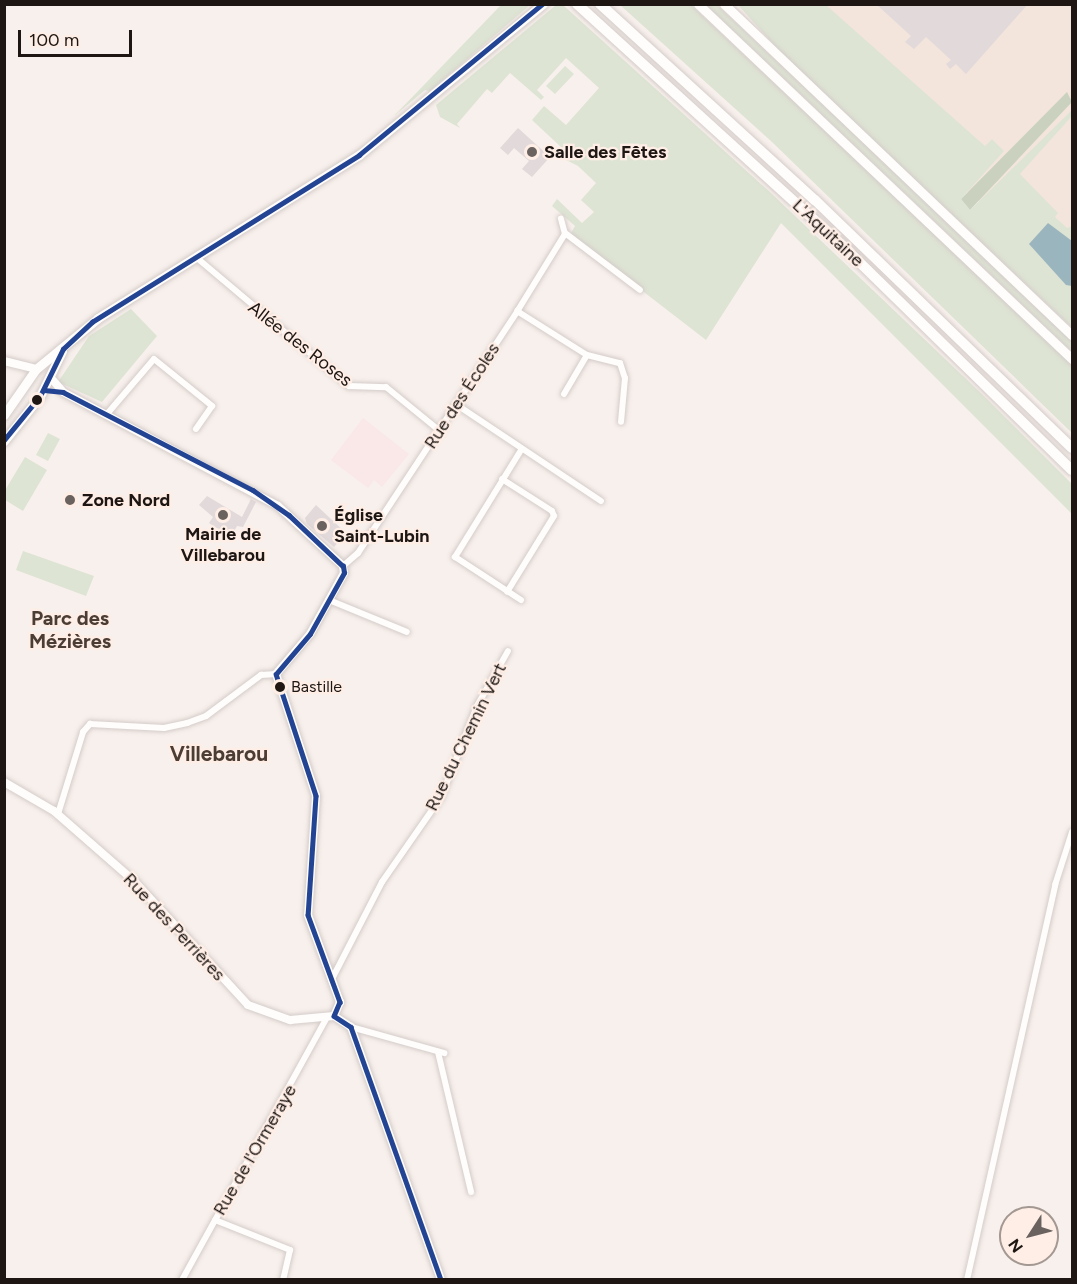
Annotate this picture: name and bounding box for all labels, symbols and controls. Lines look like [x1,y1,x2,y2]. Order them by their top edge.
scale bar [21,18,135,56]
text: 100 m [29,29,79,51]
place label: Salle des Fêtes [544,141,666,163]
marker: Salle des Fêtes [525,145,539,159]
street label: L'Aquitaine [788,195,868,271]
street label: Allée des Roses [244,297,356,391]
street label: Rue des Écoles [420,339,504,453]
unlabelled marker [31,394,43,406]
place label: Zone Nord [82,489,170,511]
marker: Zone Nord [63,493,77,507]
place label: Église Saint-Lubin [334,505,430,548]
marker: Mairie de Villebarou [216,508,230,522]
marker: Église Saint-Lubin [315,519,329,533]
place label: Mairie de Villebarou [181,524,265,566]
district label: Parc des Mézières [29,607,111,654]
street label: Rue du Chemin Vert [421,659,511,815]
place label: Bastille [291,677,342,697]
marker: Bastille [274,681,286,693]
district label: Villebarou [170,741,268,767]
street label: Rue des Perrières [119,869,229,985]
street label: Rue de l'Ormeraye [209,1081,301,1219]
north arrow [999,1206,1059,1266]
text: N [1004,1235,1027,1256]

